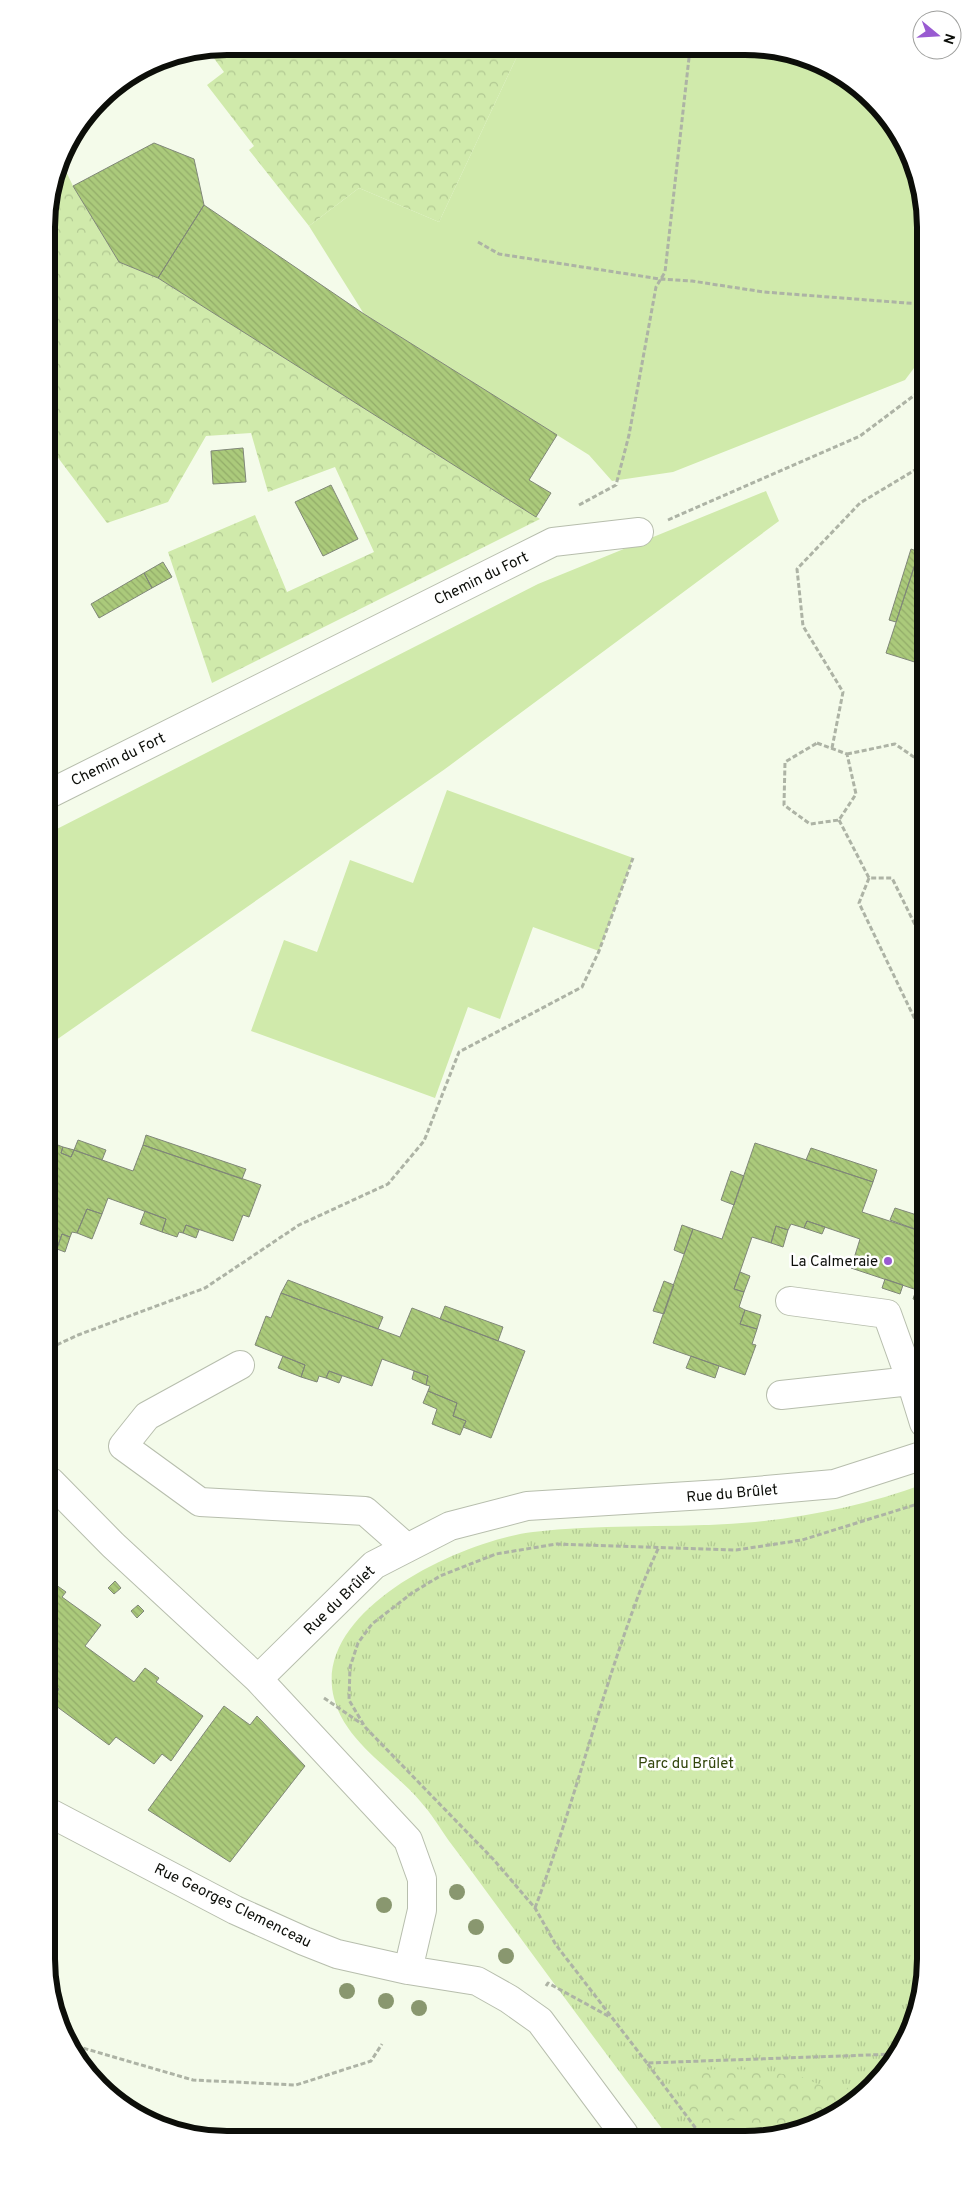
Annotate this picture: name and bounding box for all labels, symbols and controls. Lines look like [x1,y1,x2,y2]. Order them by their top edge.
north arrow [912,10,962,60]
text: N [938,31,958,46]
street label: Chemin du Fort [431,548,532,610]
street label: Chemin du Fort [68,729,169,791]
place label: La Calmeraie [790,1253,878,1272]
marker: La Calmeraie [882,1255,894,1267]
street label: Rue du Brûlet [686,1481,779,1508]
street label: Rue du Brûlet [300,1562,380,1640]
park label: Parc du Brûlet [638,1755,734,1774]
street label: Rue Georges Clemenceau [151,1860,314,1953]

